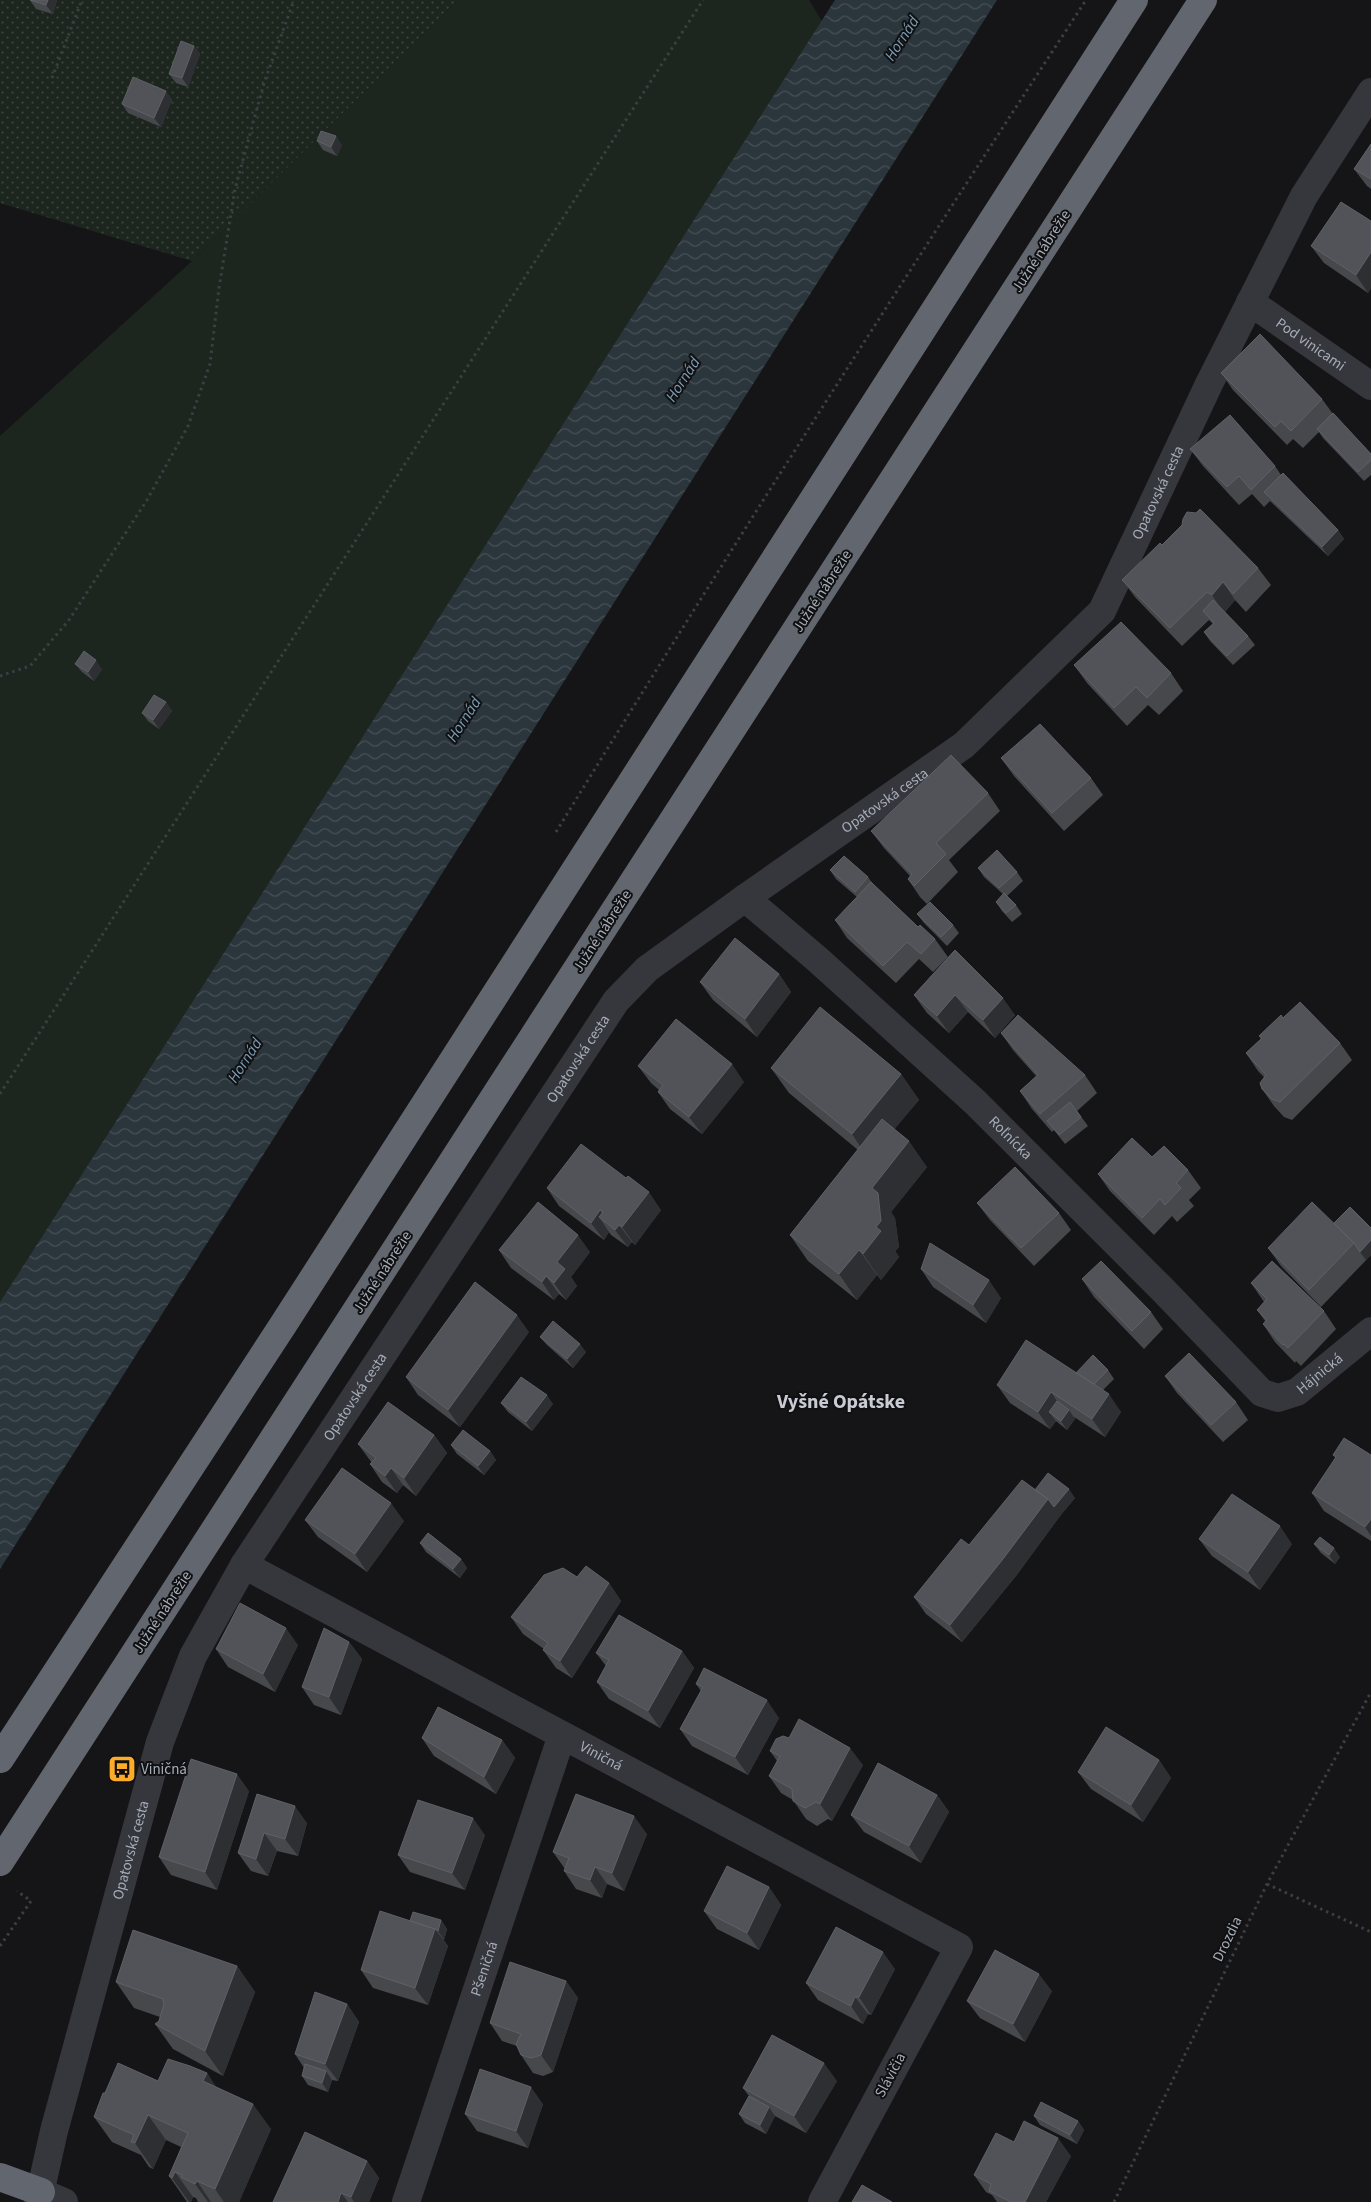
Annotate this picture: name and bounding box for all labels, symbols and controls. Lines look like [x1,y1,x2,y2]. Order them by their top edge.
water label: Hornád [879,12,925,65]
street label: Južné nábrežie [1007,206,1076,297]
street label: Pod vinicami [1271,313,1350,376]
water label: Hornád [660,353,706,406]
street label: Opatovská cesta [1127,442,1189,543]
street label: Južné nábrežie [788,546,857,637]
water label: Hornád [441,693,487,746]
street label: Opatovská cesta [837,763,933,839]
street label: Južné nábrežie [568,886,637,977]
street label: Opatovská cesta [542,1011,615,1107]
water label: Hornád [222,1034,268,1087]
street label: Roľnícka [984,1112,1037,1165]
street label: Južné nábrežie [348,1227,417,1318]
street label: Hájnická [1292,1348,1348,1399]
street label: Opatovská cesta [319,1349,392,1445]
district label: Vyšné Opátske [776,1388,905,1416]
street label: Južné nábrežie [128,1567,197,1658]
street label: Viničná [576,1736,626,1776]
bus stop icon: Viničná [107,1754,137,1784]
place label: Viničná [141,1759,187,1780]
street label: Opatovská cesta [108,1798,155,1902]
street label: Drozdia [1207,1913,1247,1965]
street label: Pšeničná [465,1939,503,1999]
street label: Slávičia [870,2049,911,2101]

